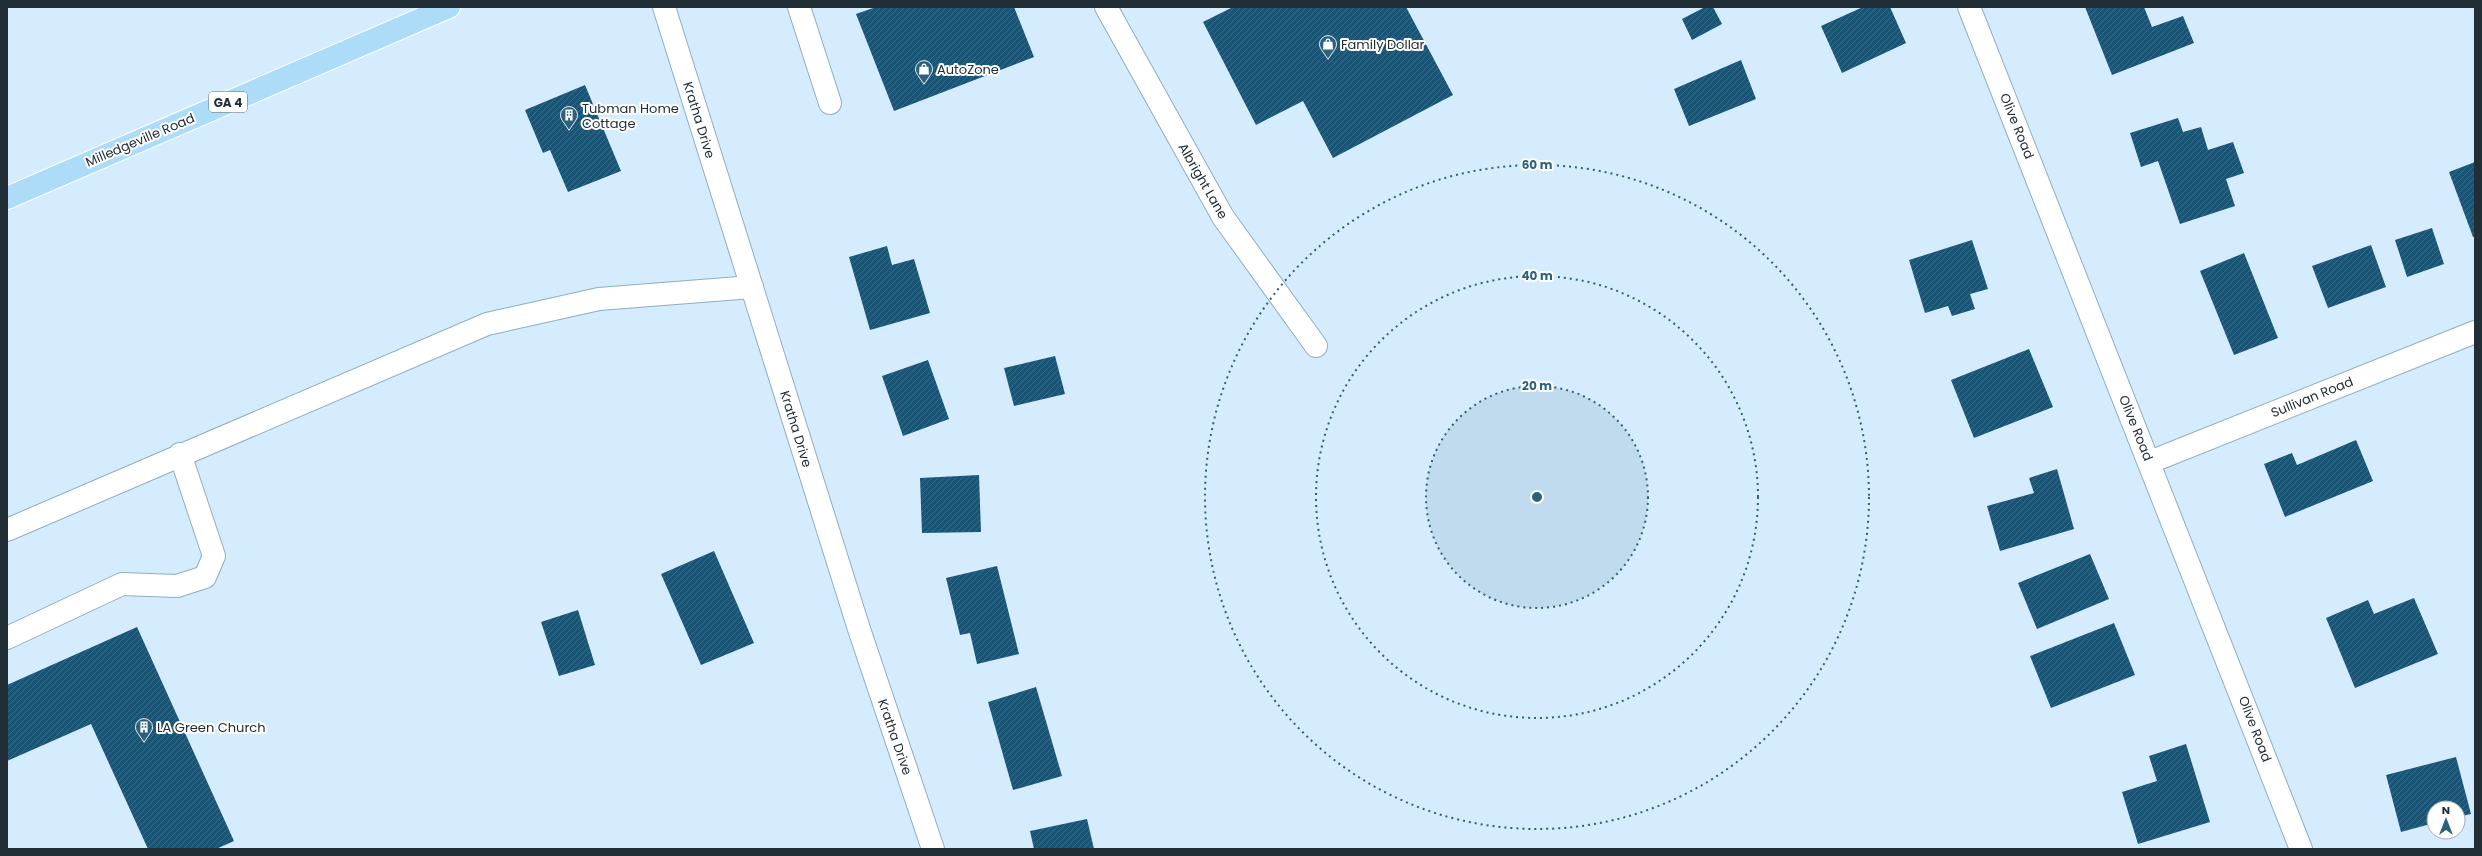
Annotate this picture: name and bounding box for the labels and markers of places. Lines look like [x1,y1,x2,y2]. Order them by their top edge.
shop icon: Family Dollar [1318,34,1338,59]
place label: Family Dollar [1341,35,1425,54]
shop icon: AutoZone [914,59,934,84]
place label: AutoZone [937,60,999,79]
place label: Tubman Home Cottage [582,99,679,133]
building icon: Tubman Home Cottage [559,105,579,130]
centre of rings [1530,490,1544,504]
building icon: LA Green Church [134,717,154,742]
place label: LA Green Church [157,718,265,737]

